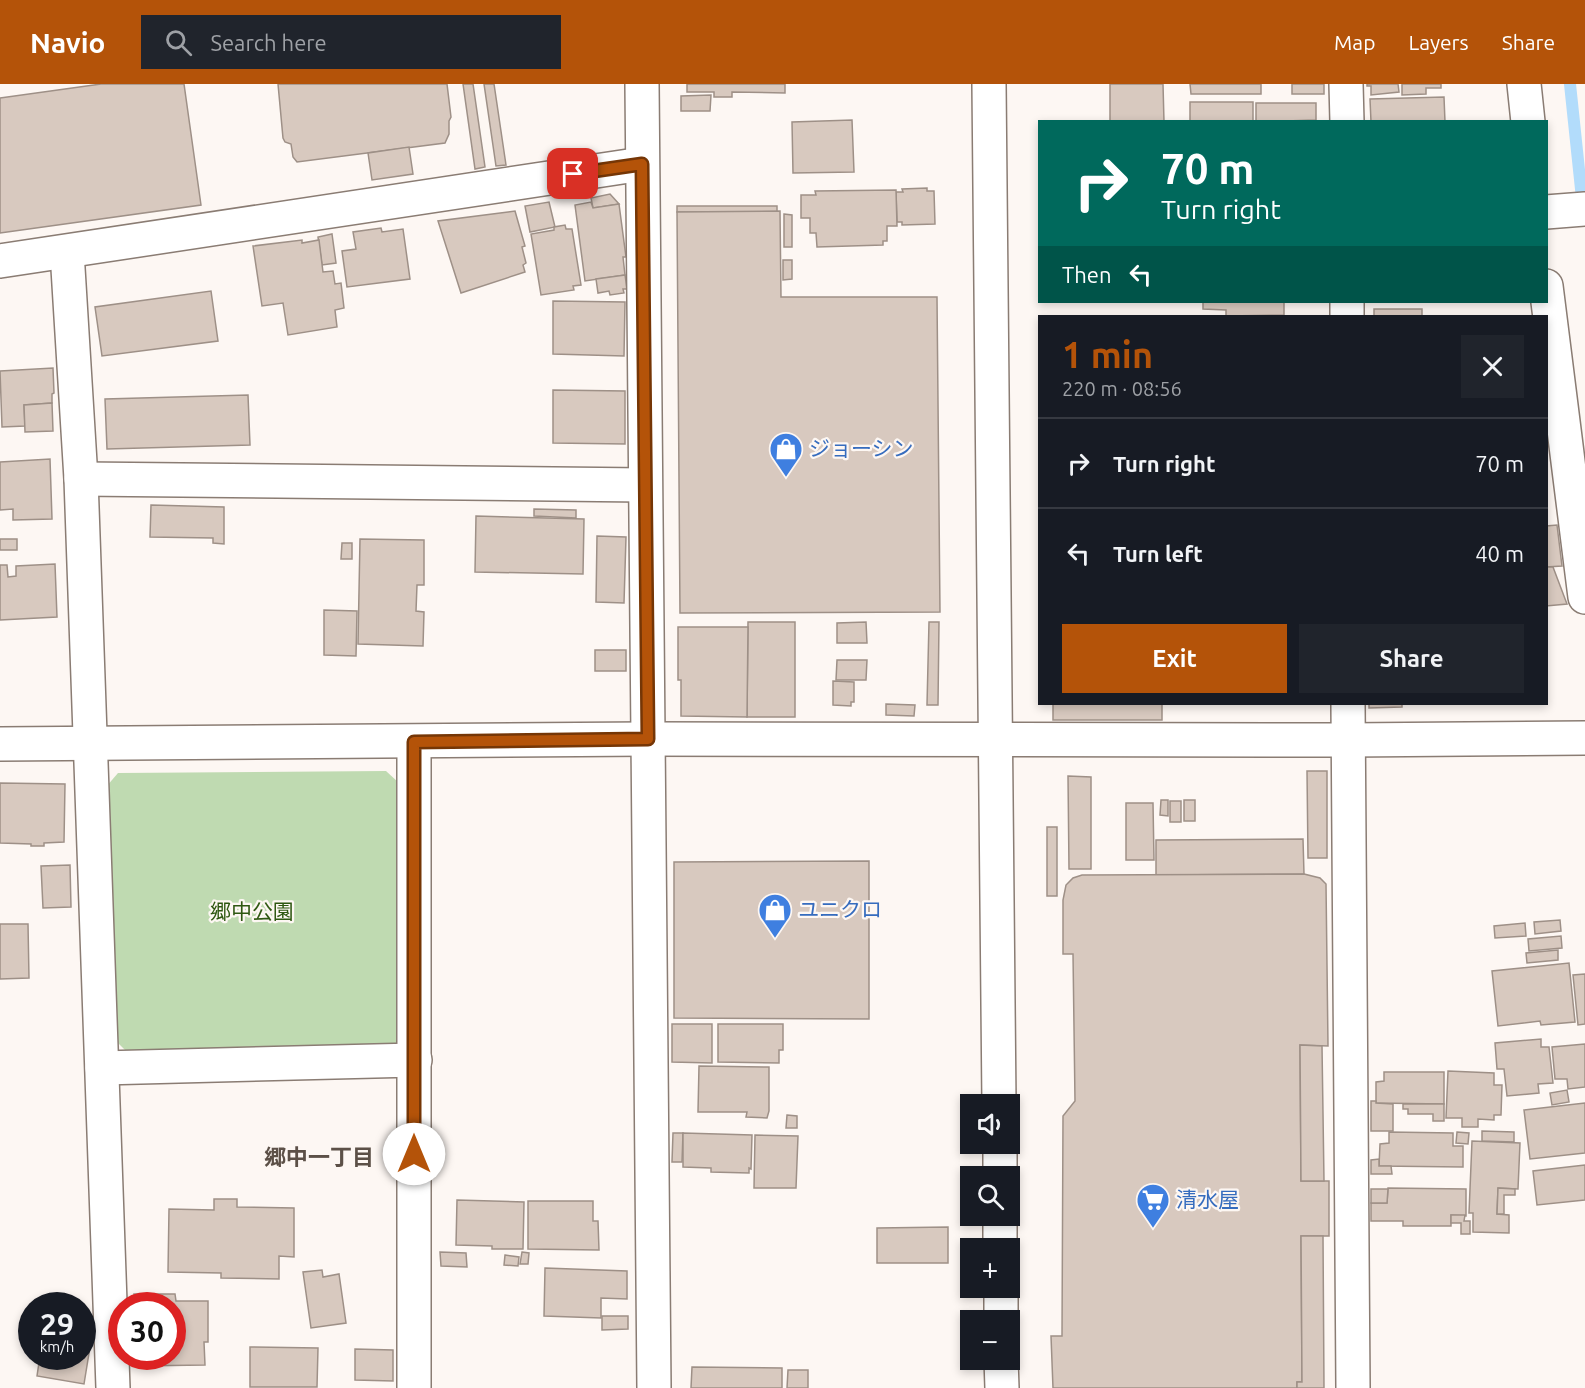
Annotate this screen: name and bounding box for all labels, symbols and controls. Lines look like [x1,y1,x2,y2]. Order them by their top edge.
search box [141,15,561,69]
icon: search [162,26,195,59]
text: Navio [30,27,105,58]
text: Search here [210,30,327,55]
text: Map [1334,30,1375,54]
text: Layers [1408,30,1469,54]
text: Share [1502,30,1555,54]
icon: right [1062,144,1140,222]
text: 70 m [1161,145,1255,192]
pin [547,148,598,199]
icon: arrive [556,157,589,190]
text: Turn right [1161,194,1281,224]
icon: left [1124,258,1157,291]
text: Then [1062,262,1112,287]
text: 1 min [1062,334,1153,375]
button: close [1461,335,1524,398]
text: 220 m · 08:56 [1062,377,1182,400]
shop icon: ジョーシン [768,431,804,478]
place label: ジョーシン [809,436,914,460]
icon: right [1062,447,1095,480]
text: Turn right [1113,451,1215,476]
text: 70 m [1475,451,1524,476]
icon: left [1062,537,1095,570]
text: Turn left [1113,541,1203,566]
text: 40 m [1475,541,1524,566]
button: Exit [1062,624,1287,693]
button: Share [1299,624,1524,693]
shop icon: ユニクロ [757,892,793,939]
place label: ユニクロ [798,897,882,921]
park label: 郷中公園 [210,899,294,923]
map controls [960,1094,1020,1370]
button: sound [960,1094,1020,1154]
position arrow [382,1122,446,1186]
district label: 郷中一丁目 [264,1144,374,1169]
button: search [960,1166,1020,1226]
supermarket icon: 清水屋 [1135,1182,1171,1229]
place label: 清水屋 [1176,1187,1239,1211]
button: + [960,1238,1020,1298]
speed limit sign: 30 [108,1292,186,1370]
text: 29 [40,1307,74,1341]
button: − [960,1310,1020,1370]
text: km/h [40,1338,74,1355]

